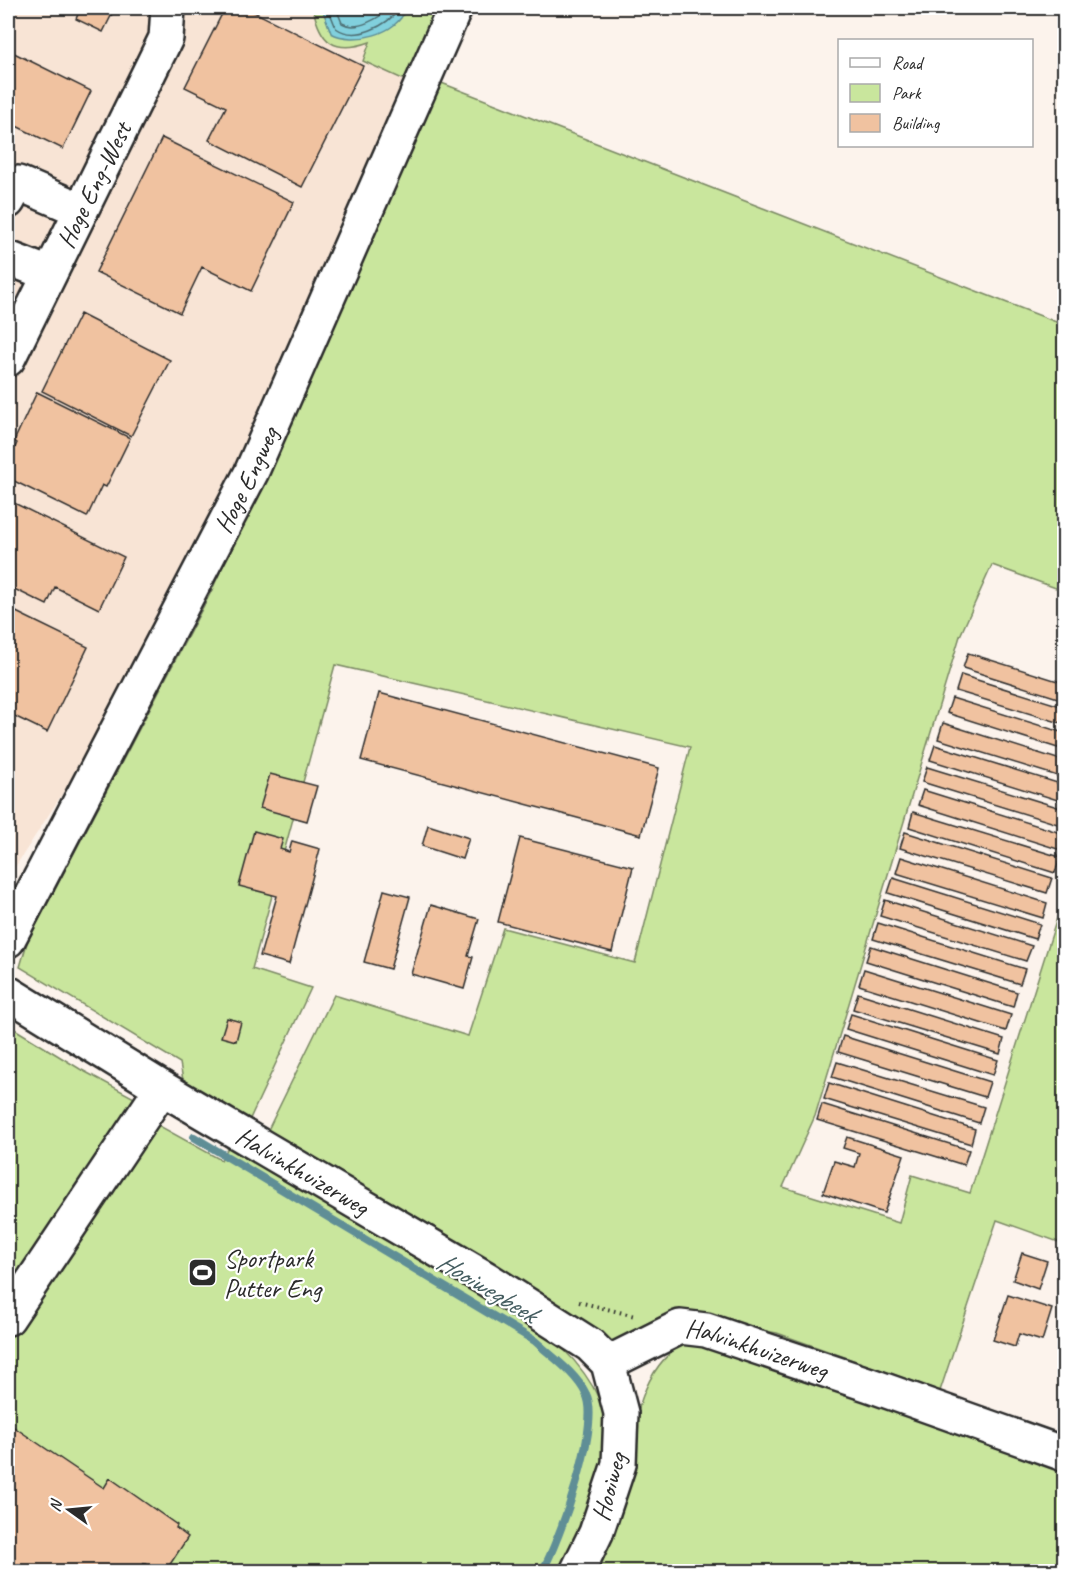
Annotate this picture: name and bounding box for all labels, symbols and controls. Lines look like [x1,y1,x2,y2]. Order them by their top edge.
legend [838,39,1033,147]
text: Road [892,52,925,74]
text: Park [892,82,922,104]
text: Building [892,112,941,134]
street label: Hoge Eng-West [49,115,140,253]
street label: Hoge Engweg [206,420,286,539]
street label: Halvinkhuizerweg [230,1119,376,1223]
place label: Sportpark Putter Eng [224,1242,323,1305]
water label: Hooiwegbeek [431,1244,548,1333]
sports icon: Sportpark Putter Eng [187,1257,219,1289]
street label: Halvinkhuizerweg [683,1311,834,1387]
street label: Hooiweg [584,1448,634,1525]
north arrow [39,1480,99,1540]
text: N [45,1496,67,1514]

